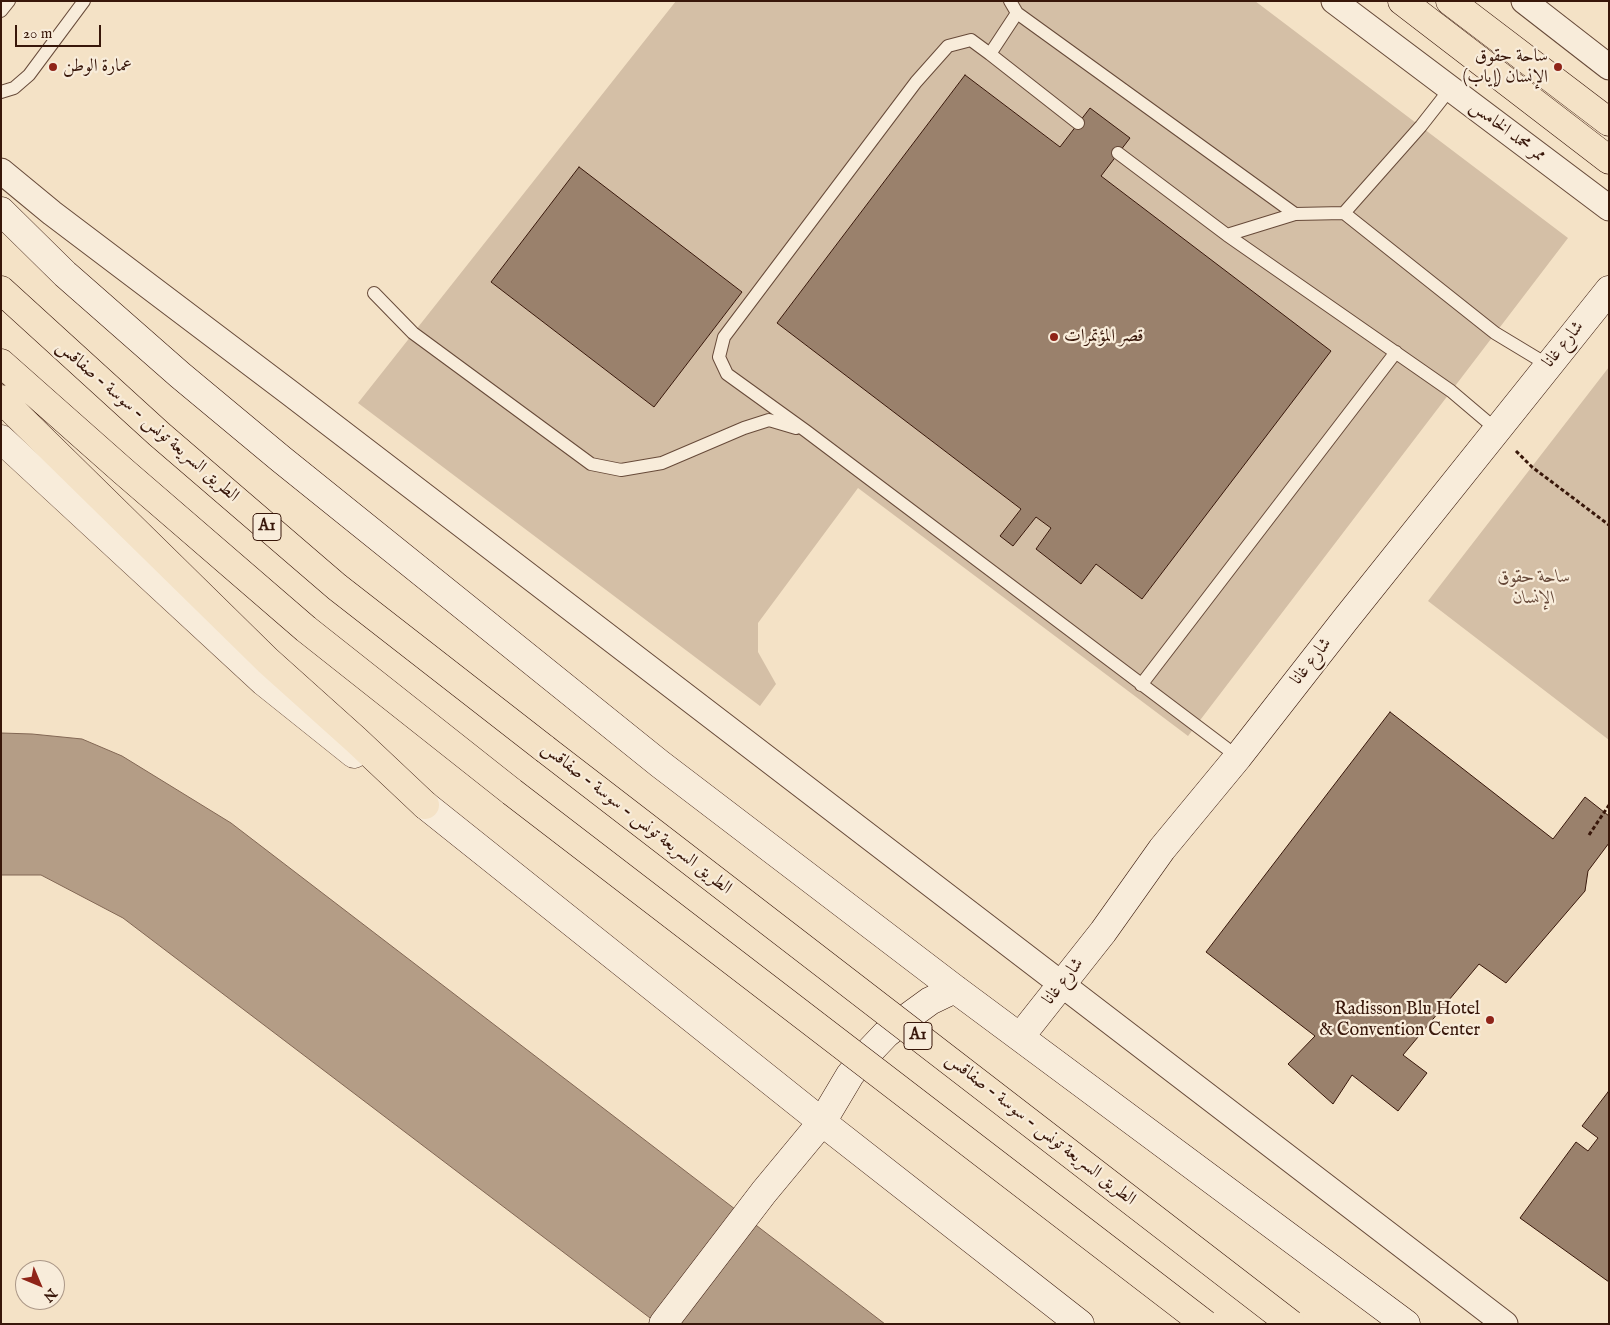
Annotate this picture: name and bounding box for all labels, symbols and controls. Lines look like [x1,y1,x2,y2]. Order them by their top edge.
scale bar [18,15,104,47]
text: 20 m [23,24,52,43]
place label: ساحة حقوق الإنسان (إياب) [1463,46,1548,88]
place label: عمارة الوطن [63,56,132,78]
marker: عمارة الوطن [47,61,59,73]
marker: ساحة حقوق الإنسان (إياب) [1552,61,1564,73]
street label: ممر محمد الخامس [1465,96,1549,168]
street label: شارع غانا [1539,317,1589,373]
place label: قصر المؤتمرات [1064,326,1144,348]
marker: قصر المؤتمرات [1048,331,1060,343]
street label: الطريق السريعة تونس - سوسة - صفاقس [51,337,243,507]
road number: A1 [253,514,281,540]
park label: ساحة حقوق الإنسان [1497,567,1571,610]
street label: شارع غانا [1287,634,1337,690]
street label: الطريق السريعة تونس - سوسة - صفاقس [537,738,735,900]
street label: شارع غانا [1039,954,1089,1010]
place label: Radisson Blu Hotel & Convention Center [1319,999,1480,1042]
marker: Radisson Blu Hotel & Convention Center [1484,1014,1496,1026]
road number: A1 [904,1022,932,1050]
street label: الطريق السريعة تونس - سوسة - صفاقس [941,1049,1139,1211]
north arrow [15,1260,65,1310]
text: N [39,1284,61,1306]

